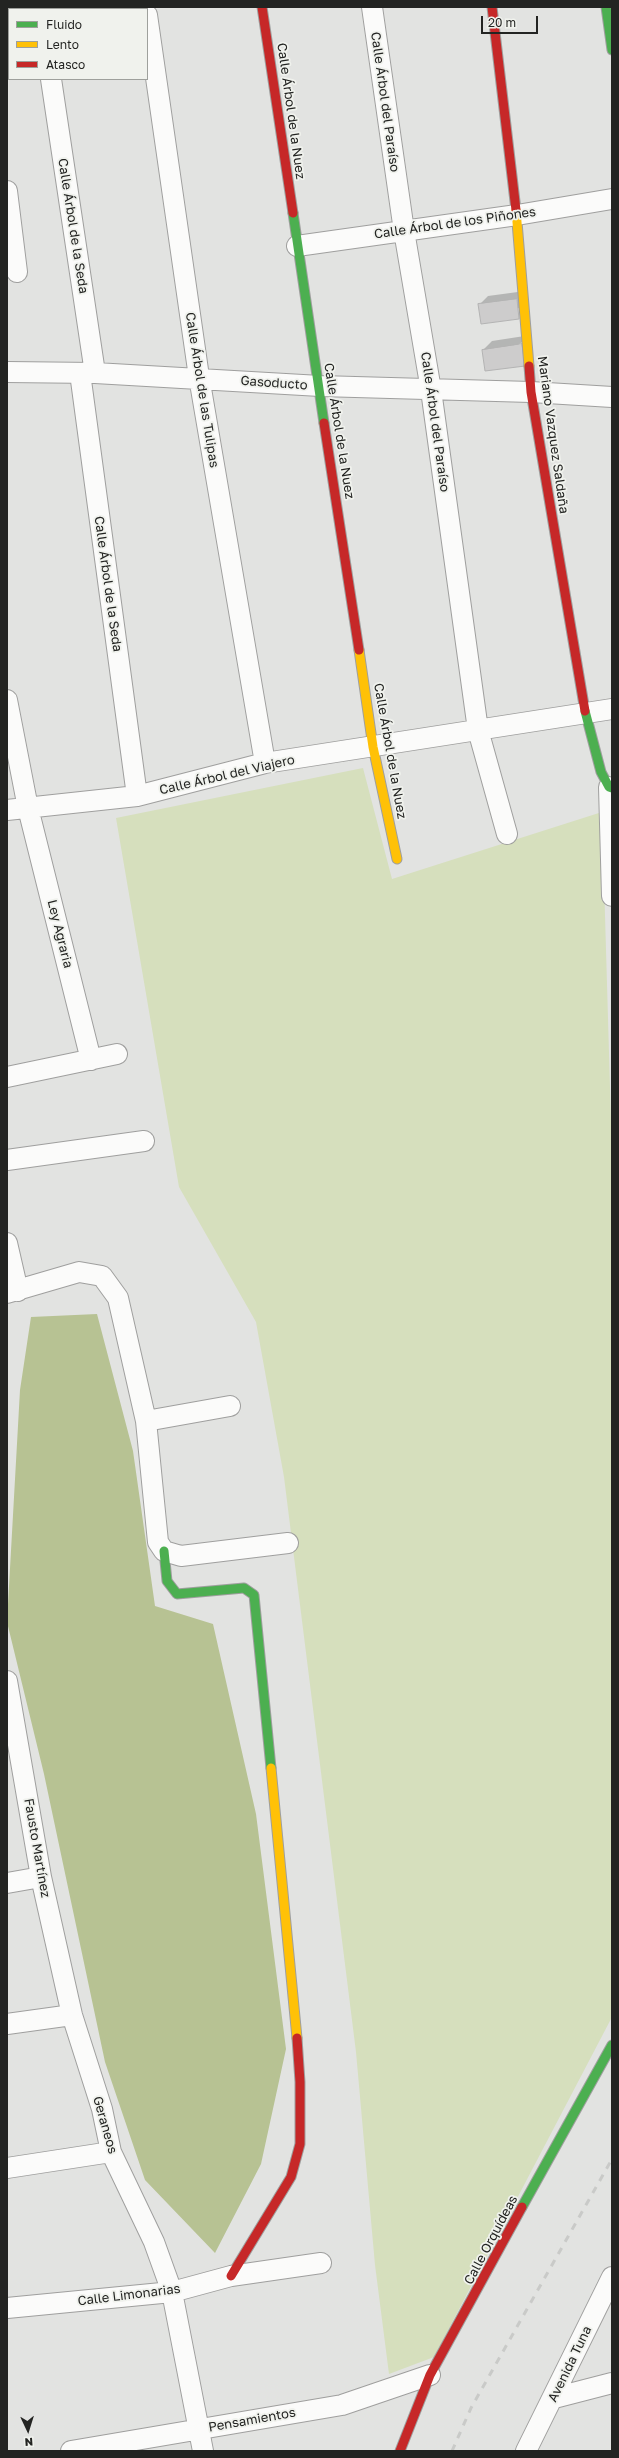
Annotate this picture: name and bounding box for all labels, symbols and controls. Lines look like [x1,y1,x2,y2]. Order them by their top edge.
legend [8,8,148,80]
scale bar [483,8,540,34]
text: 20 m [488,15,516,30]
text: Fluido [46,17,82,32]
street label: Calle Árbol del Paraíso [367,31,403,173]
text: Lento [46,37,79,52]
street label: Calle Árbol de la Nuez [274,42,308,180]
text: Atasco [46,57,85,72]
street label: Calle Árbol de la Seda [55,157,91,295]
street label: Calle Árbol de los Piñones [373,204,537,242]
street label: Calle Árbol de las Tulipas [182,311,222,469]
street label: Calle Árbol del Paraíso [417,351,453,493]
street label: Mariano Vazquez Saldaña [534,355,572,515]
street label: Calle Árbol de la Nuez [321,362,357,500]
street label: Gasoducto [240,373,308,393]
street label: Calle Árbol de la Seda [91,515,125,653]
street label: Calle Árbol de la Nuez [370,682,410,820]
street label: Calle Árbol del Viajero [158,752,296,798]
street label: Ley Agraria [44,898,76,970]
street label: Fausto Martínez [21,1797,53,1899]
street label: Geraneos [89,2094,121,2156]
street label: Calle Orquídeas [461,2193,521,2287]
street label: Calle Limonarias [77,2281,181,2309]
street label: Avenida Tuna [545,2323,595,2405]
street label: Pensamientos [207,2405,297,2435]
north arrow [8,2410,48,2450]
text: N [24,2436,34,2449]

